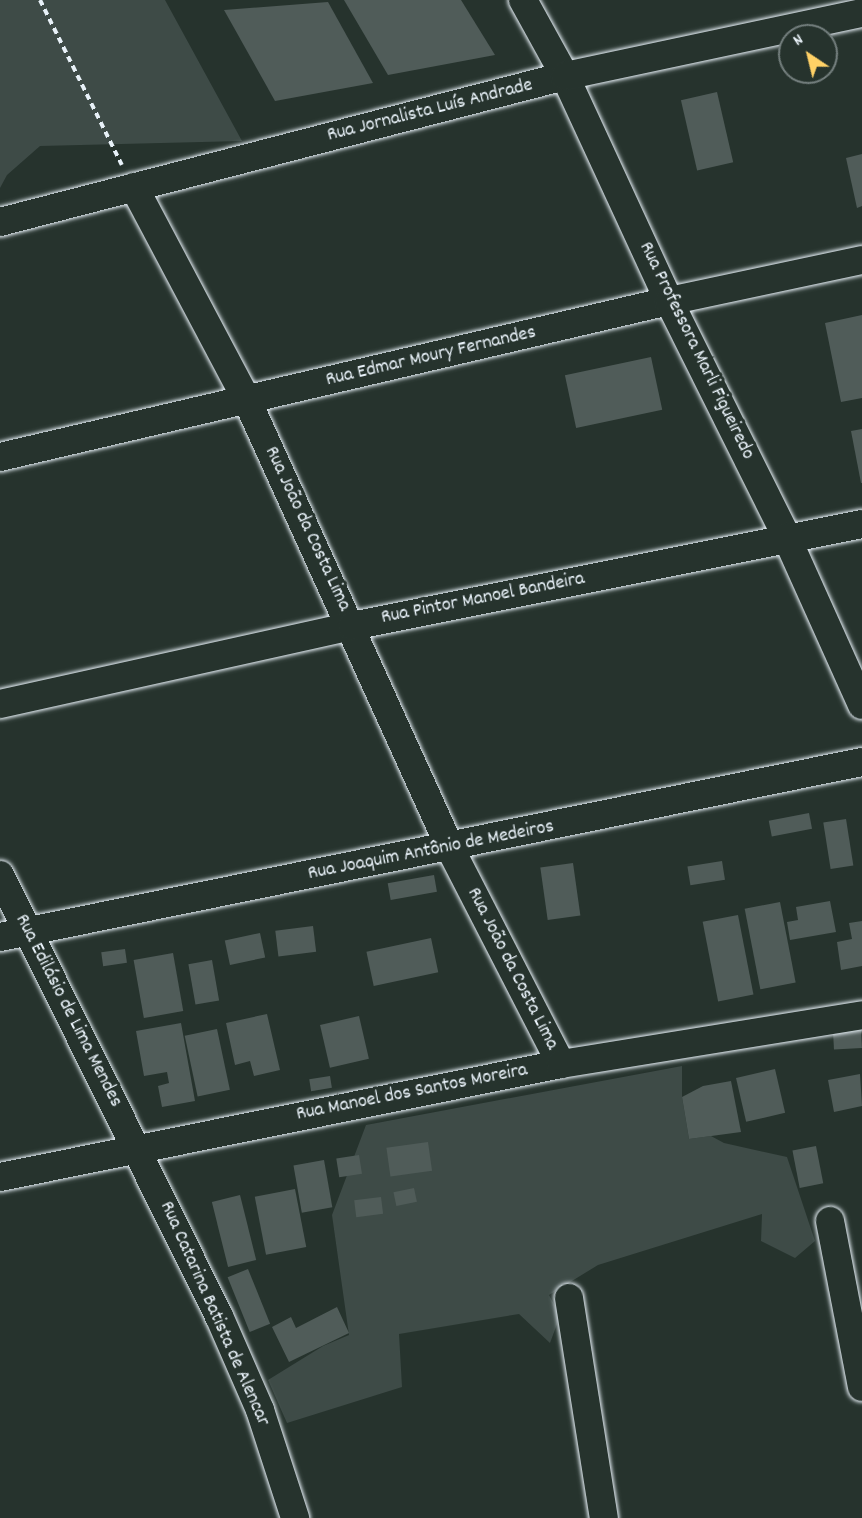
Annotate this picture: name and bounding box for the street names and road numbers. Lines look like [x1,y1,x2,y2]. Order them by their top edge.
street label: Rua Jornalista Luís Andrade [325,74,535,148]
street label: Rua Professora Marli Figueiredo [633,238,759,464]
street label: Rua Edmar Moury Fernandes [324,321,538,393]
street label: Rua João da Costa Lima [258,443,356,615]
street label: Rua Pintor Manoel Bandeira [379,568,587,630]
street label: Rua Joaquim Antônio de Medeiros [306,815,556,887]
street label: Rua João da Costa Lima [461,884,563,1054]
street label: Rua Edilásio de Lima Mendes [9,910,127,1112]
street label: Rua Manoel dos Santos Moreira [294,1059,530,1127]
street label: Rua Catarina Batista de Alencar [153,1198,275,1430]

